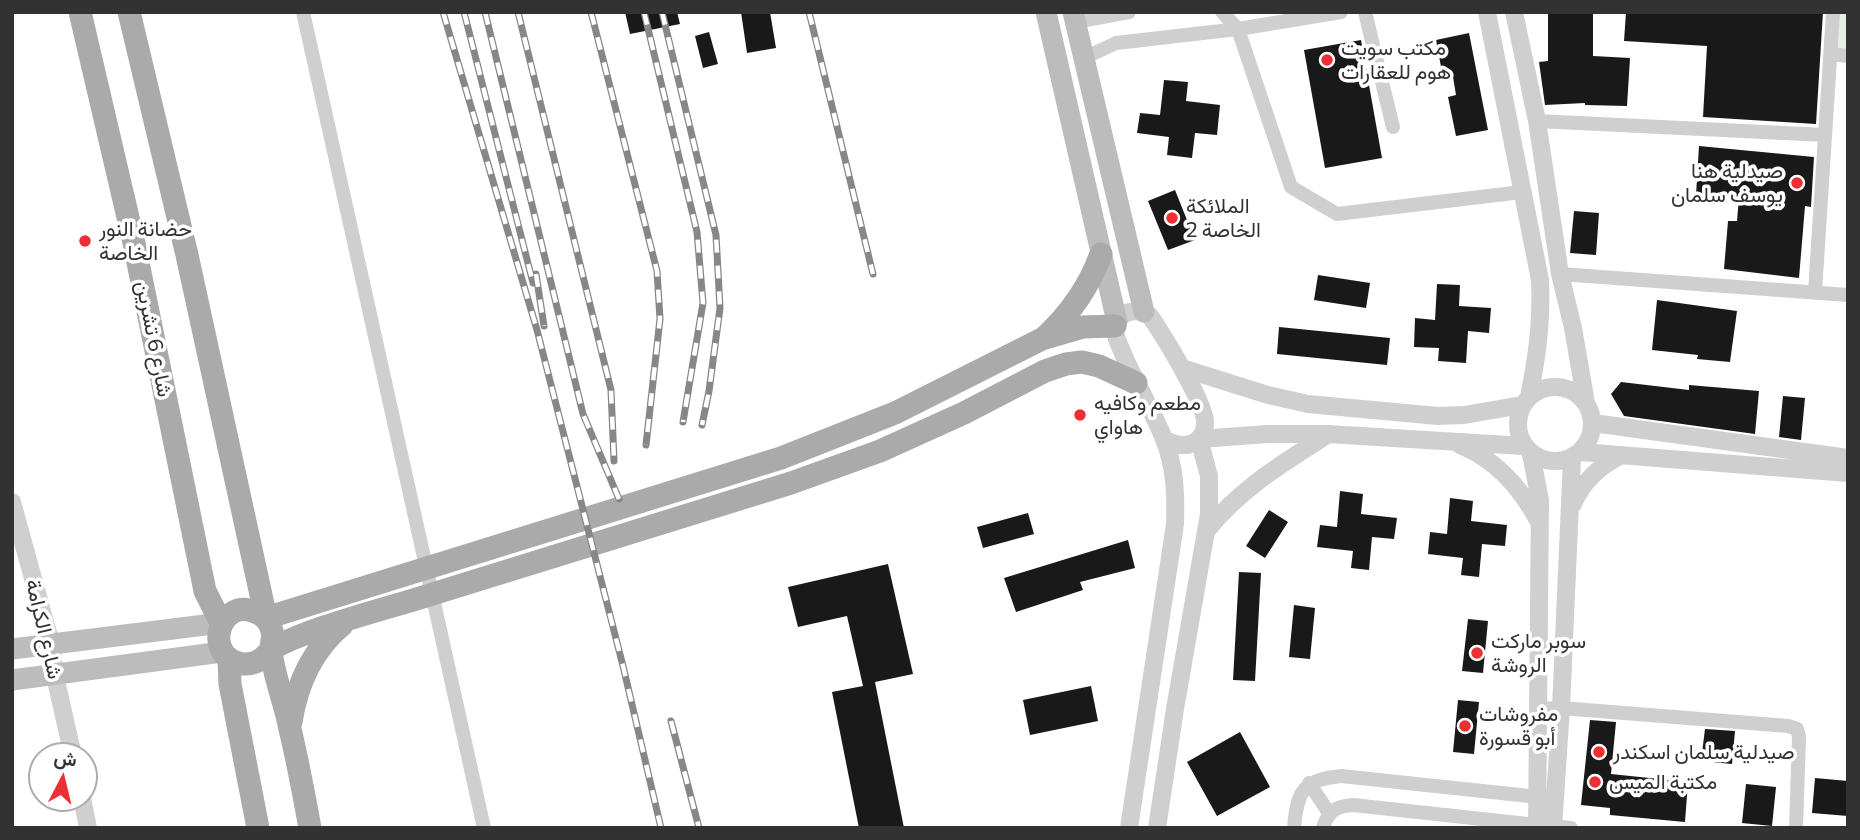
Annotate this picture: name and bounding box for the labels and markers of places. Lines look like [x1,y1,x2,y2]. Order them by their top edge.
place label: مكتب سويت هوم للعقارات [1341,35,1451,85]
marker: مكتب سويت هوم للعقارات [1319,52,1335,68]
place label: صيدلية هنا يوسف سلمان [1671,158,1783,208]
marker: صيدلية هنا يوسف سلمان [1789,175,1805,191]
place label: الملائكة الخاصة 2 [1186,193,1261,243]
marker: الملائكة الخاصة 2 [1164,210,1180,226]
place label: حضانة النور الخاصة [99,216,192,266]
marker: حضانة النور الخاصة [77,233,93,249]
place label: مطعم وكافيه هاواي [1094,390,1201,440]
marker: مطعم وكافيه هاواي [1072,407,1088,423]
place label: سوبر ماركت الروشة [1491,628,1586,678]
marker: سوبر ماركت الروشة [1469,645,1485,661]
place label: مفروشات أبو قسورة [1479,701,1558,751]
marker: مفروشات أبو قسورة [1457,718,1473,734]
place label: صيدلية سلمان اسكندر [1613,739,1795,765]
marker: صيدلية سلمان اسكندر [1591,744,1607,760]
place label: مكتبة الميس [1609,769,1717,795]
marker: مكتبة الميس [1587,774,1603,790]

